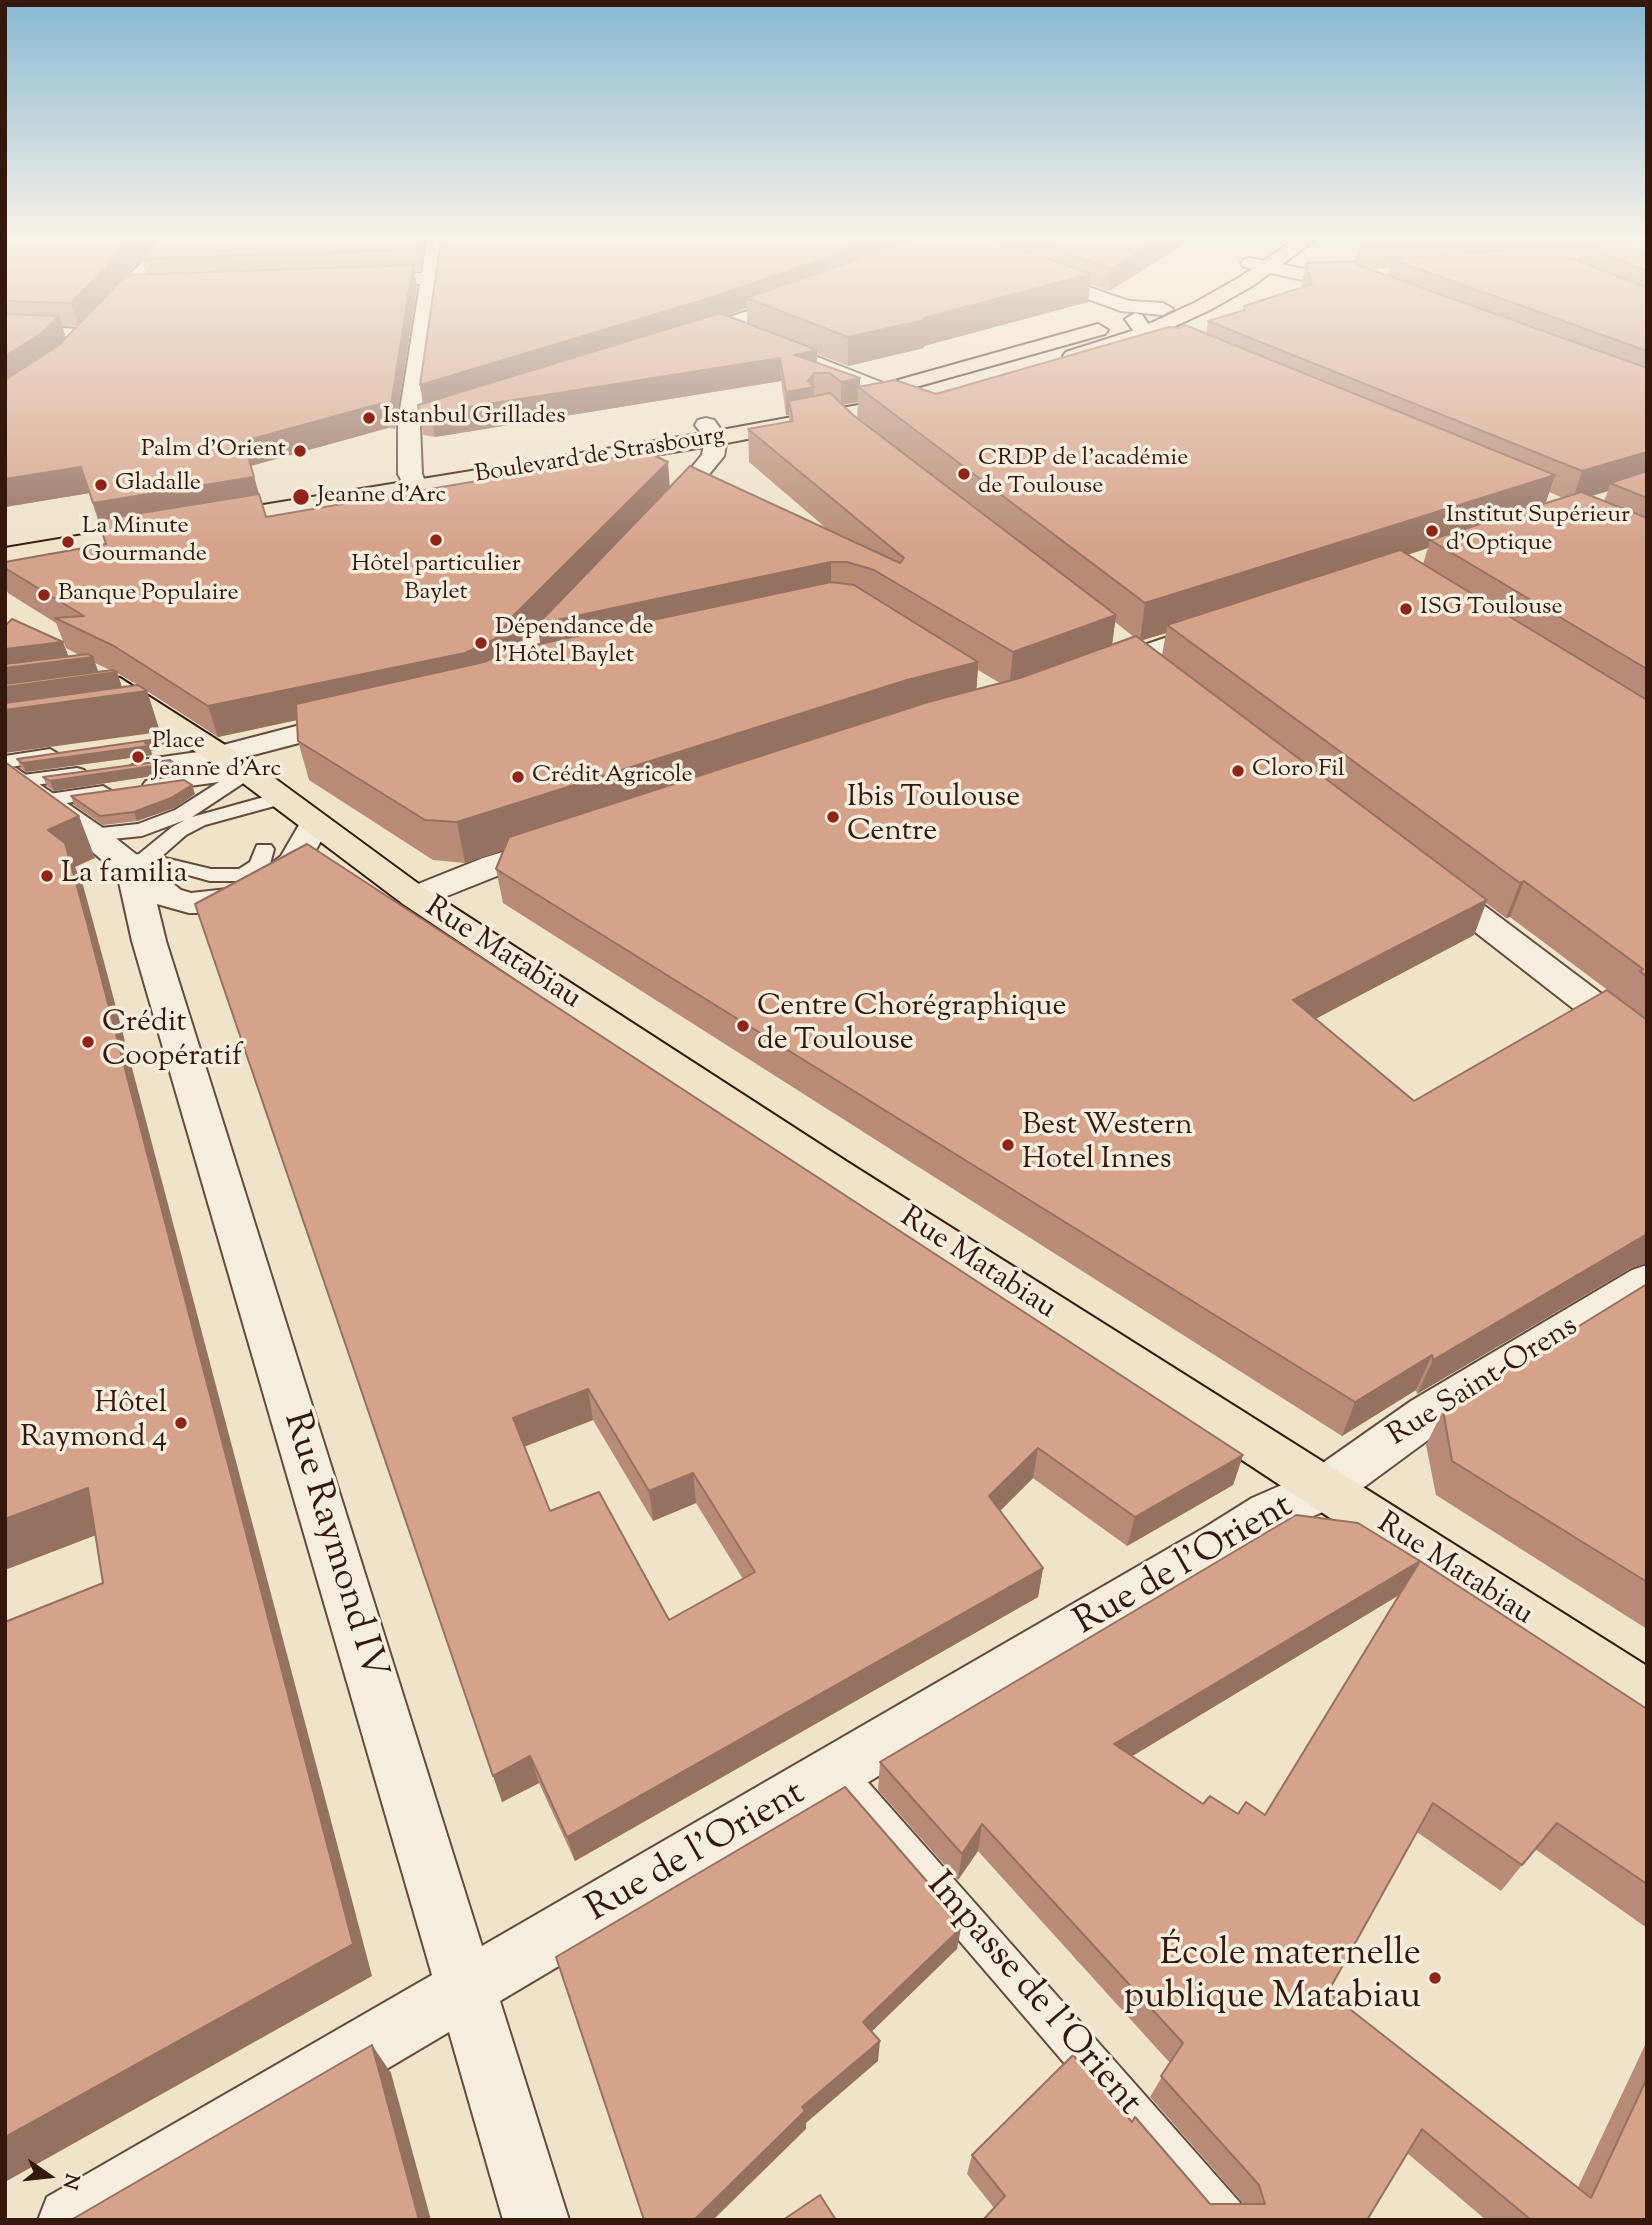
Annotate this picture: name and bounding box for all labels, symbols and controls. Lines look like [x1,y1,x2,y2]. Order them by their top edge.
place label: Istanbul Grillades [383,404,566,432]
marker: Istanbul Grillades [361,410,377,426]
street label: Boulevard de Strasbourg [473,423,727,491]
place label: Palm d'Orient [141,437,286,465]
marker: Palm d'Orient [292,443,308,459]
place label: CRDP de l'académie de Toulouse [978,446,1188,502]
marker: CRDP de l'académie de Toulouse [956,466,972,482]
place label: Gladalle [115,471,201,499]
marker: Gladalle [93,477,109,493]
place label: Jeanne d'Arc [317,483,446,511]
marker: Jeanne d'Arc [291,487,311,507]
place label: Institut Supérieur d'Optique [1446,503,1630,559]
place label: La Minute Gourmande [82,514,207,570]
marker: Institut Supérieur d'Optique [1424,523,1440,539]
marker: Hôtel particulier Baylet [428,532,444,548]
marker: La Minute Gourmande [60,534,76,550]
place label: Hôtel particulier Baylet [351,552,521,608]
place label: Banque Populaire [58,581,239,609]
marker: Banque Populaire [36,587,52,603]
place label: ISG Toulouse [1420,595,1563,623]
marker: ISG Toulouse [1398,601,1414,617]
place label: Dépendance de l'Hôtel Baylet [495,615,654,671]
marker: Dépendance de l'Hôtel Baylet [473,635,489,651]
place label: Place Jeanne d'Arc [152,729,281,785]
marker: Place Jeanne d'Arc [130,749,146,765]
place label: Cloro Fil [1252,757,1345,785]
place label: Crédit Agricole [532,763,693,791]
marker: Cloro Fil [1230,763,1246,779]
marker: Crédit Agricole [510,769,526,785]
place label: Ibis Toulouse Centre [847,782,1020,852]
marker: Ibis Toulouse Centre [825,809,841,825]
place label: La familia [61,858,188,894]
marker: La familia [39,868,55,884]
street label: Rue Matabiau [417,891,587,1019]
place label: Centre Chorégraphique de Toulouse [757,991,1066,1062]
place label: Crédit Coopératif [102,1007,242,1078]
marker: Centre Chorégraphique de Toulouse [735,1018,751,1034]
marker: Crédit Coopératif [80,1034,96,1050]
place label: Best Western Hotel Innes [1022,1110,1193,1180]
marker: Best Western Hotel Innes [1000,1137,1016,1153]
street label: Rue Matabiau [892,1201,1062,1329]
street label: Rue Saint-Orens [1383,1310,1585,1456]
place label: Hôtel Raymond 4 [20,1388,167,1458]
street label: Rue Raymond IV [270,1407,394,1685]
marker: Hôtel Raymond 4 [173,1415,189,1431]
street label: Rue de l'Orient [1068,1487,1302,1647]
street label: Rue Matabiau [1369,1507,1539,1635]
street label: Rue de l'Orient [580,1774,814,1934]
street label: Impasse de l'Orient [915,1866,1149,2126]
place label: École maternelle publique Matabiau [1123,1935,1421,2022]
marker: École maternelle publique Matabiau [1427,1970,1443,1986]
north arrow [14,2141,84,2211]
text: N [55,2171,85,2192]

